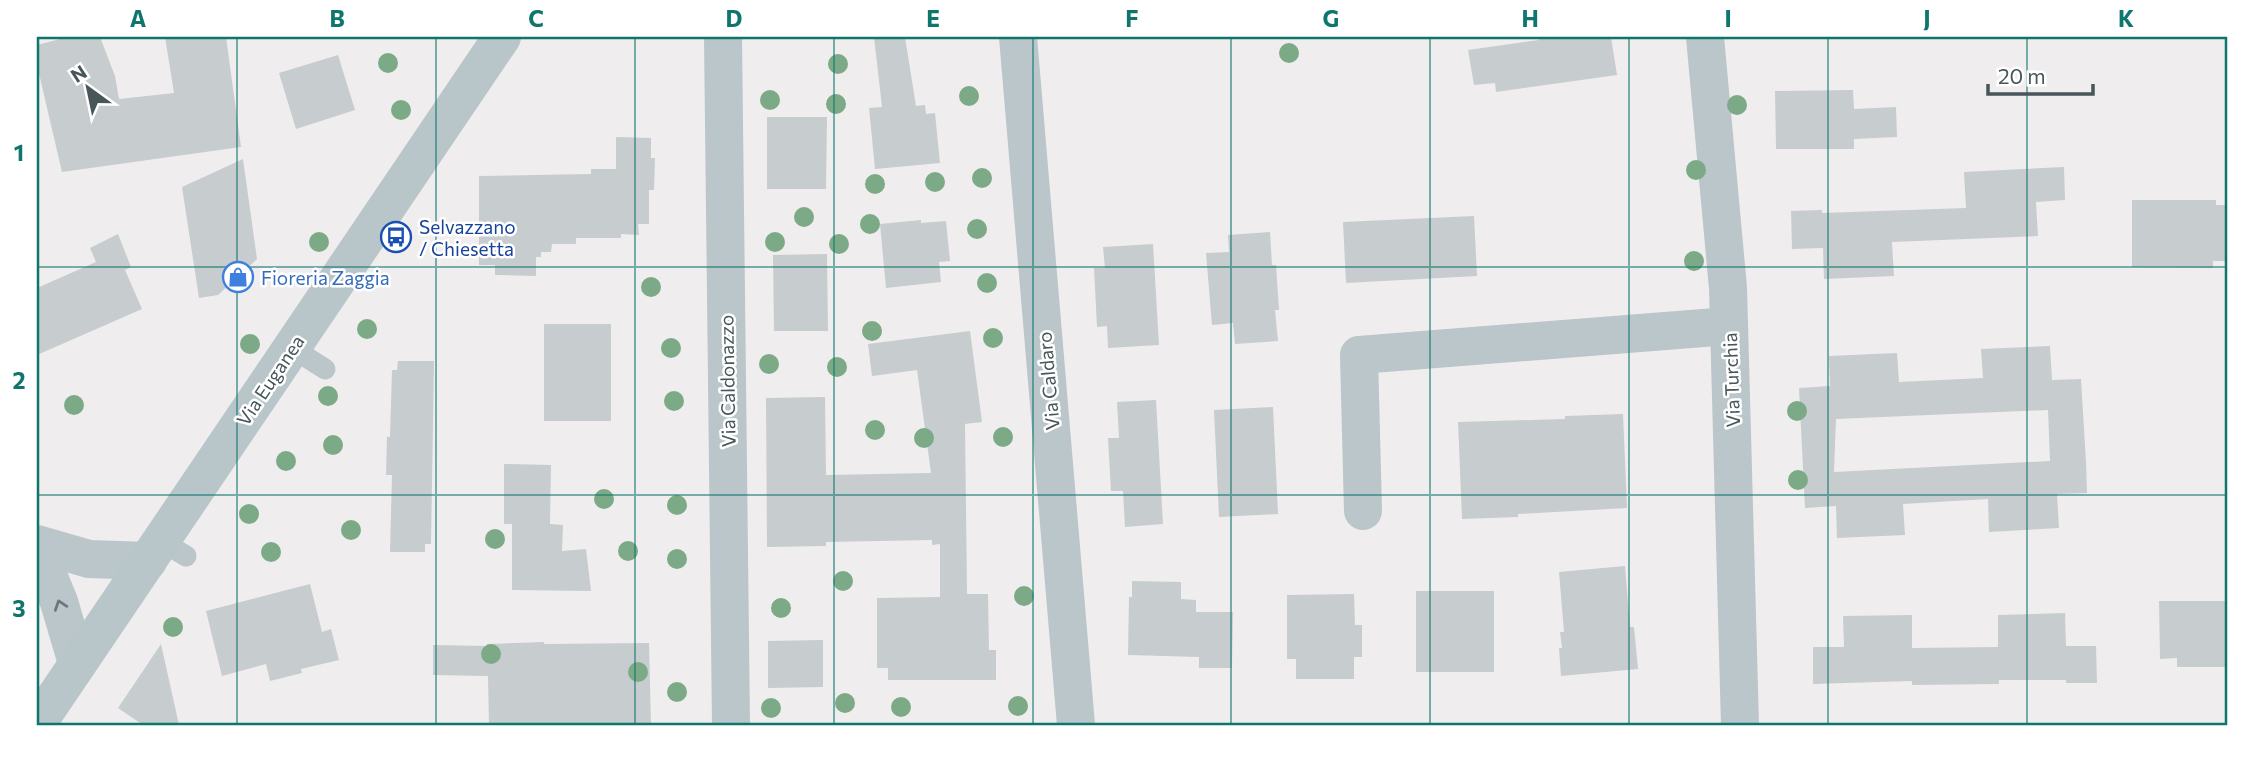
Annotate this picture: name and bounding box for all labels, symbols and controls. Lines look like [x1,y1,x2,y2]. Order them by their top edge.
text: A [130,4,147,32]
text: B [329,4,345,32]
text: C [528,4,544,32]
text: D [726,4,743,32]
text: E [926,4,940,32]
text: F [1125,4,1139,32]
text: G [1323,4,1339,32]
text: H [1521,4,1539,32]
text: I [1724,4,1732,32]
text: J [1923,4,1931,32]
text: K [2118,4,2134,32]
north arrow [52,52,122,122]
scale bar [1988,52,2092,96]
text: N [66,60,91,87]
text: 20 m [1998,63,2046,88]
text: 1 [14,138,24,166]
place label: Selvazzano / Chiesetta [419,215,516,260]
bus stop icon: Selvazzano / Chiesetta [379,220,413,254]
shop icon: Fioreria Zaggia [221,260,255,294]
place label: Fioreria Zaggia [261,266,390,289]
street label: Via Caldonazzo [714,314,740,448]
street label: Via Euganea [231,330,309,430]
street label: Via Caldaro [1032,331,1064,431]
street label: Via Turchia [1718,332,1744,428]
text: 2 [12,366,26,394]
text: 3 [12,594,26,622]
one-way arrow [54,599,68,611]

